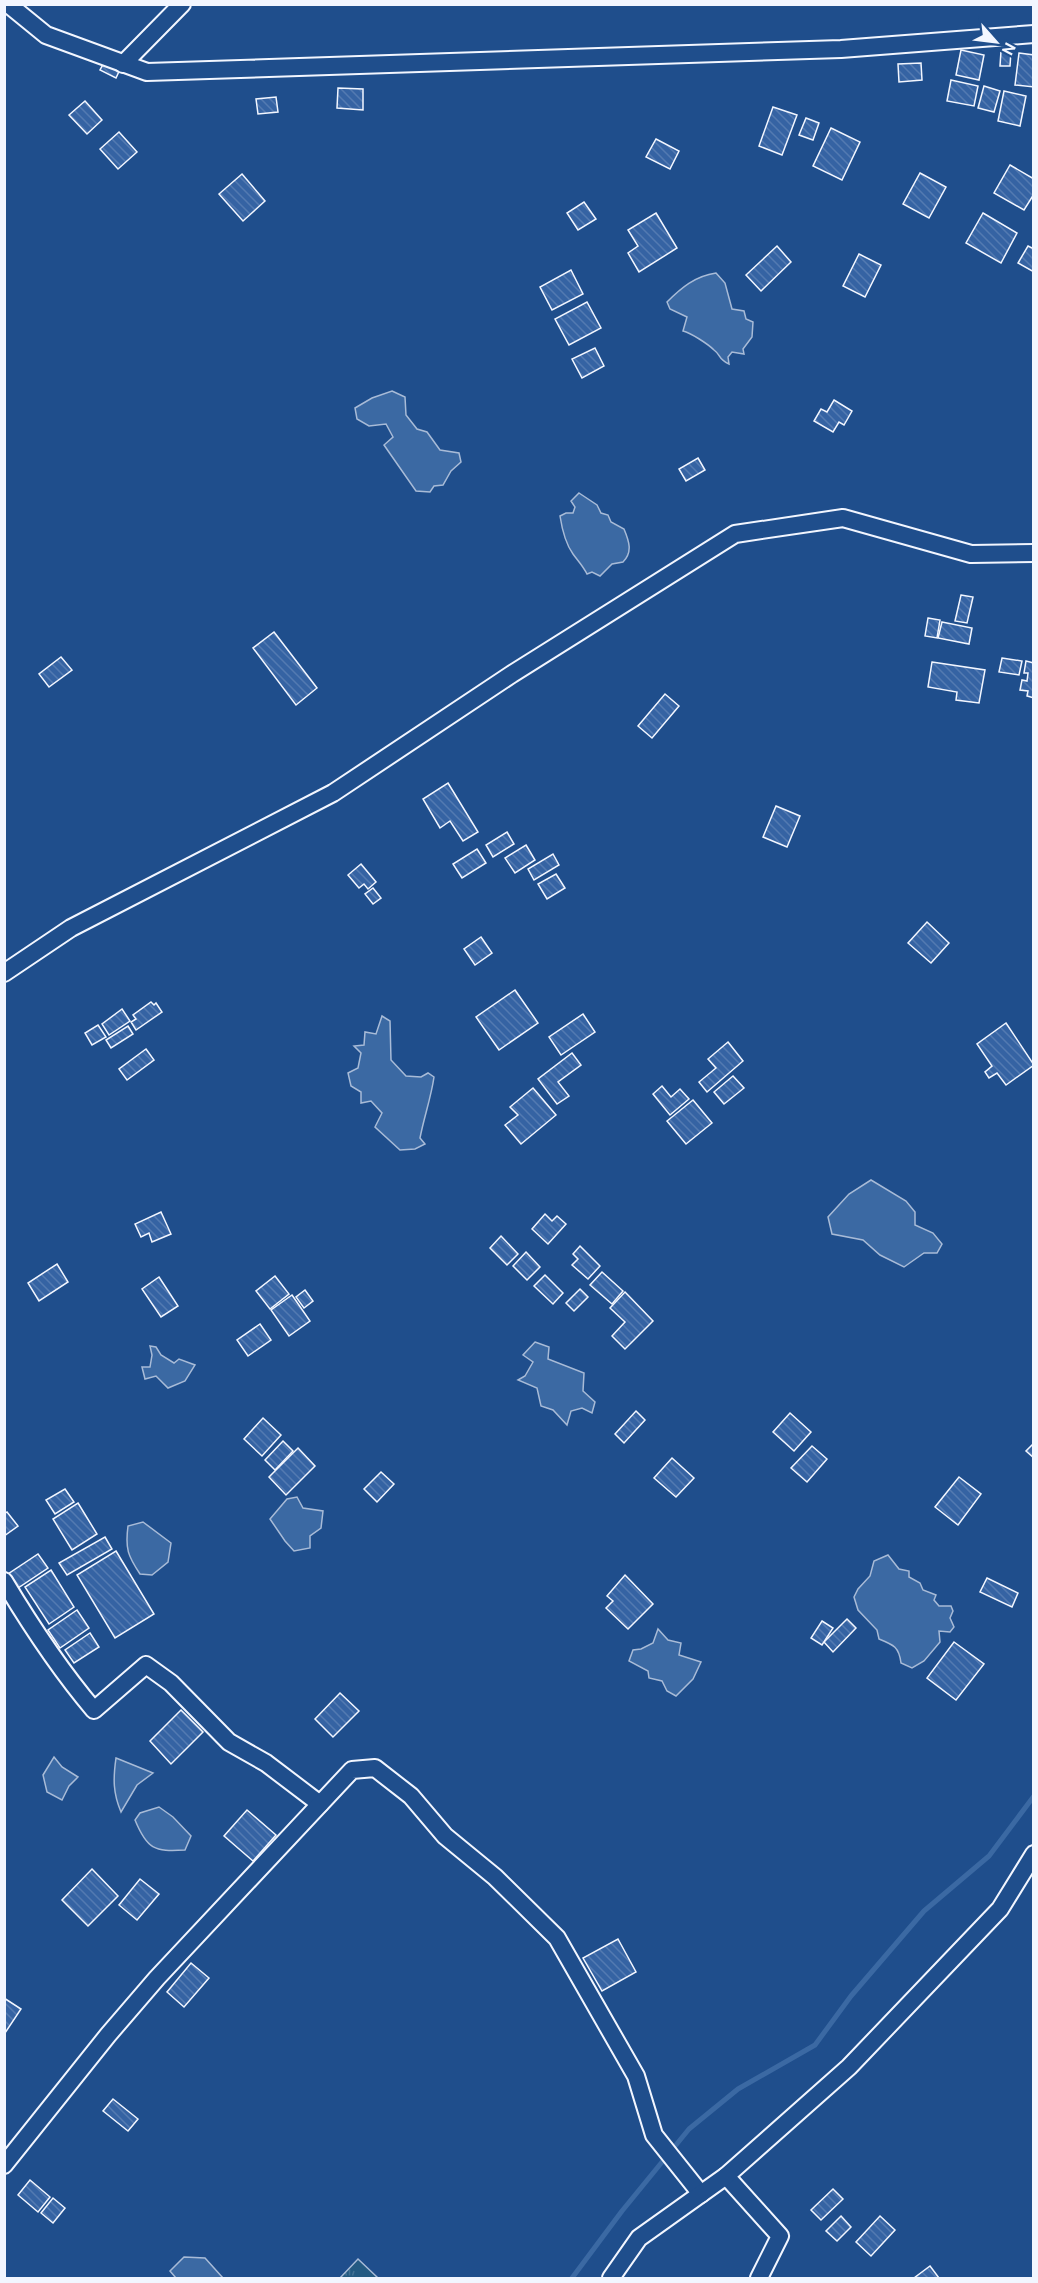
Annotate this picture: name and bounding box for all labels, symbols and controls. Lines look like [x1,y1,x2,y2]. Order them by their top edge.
north arrow [966,12,1026,72]
text: N [998,39,1020,58]

